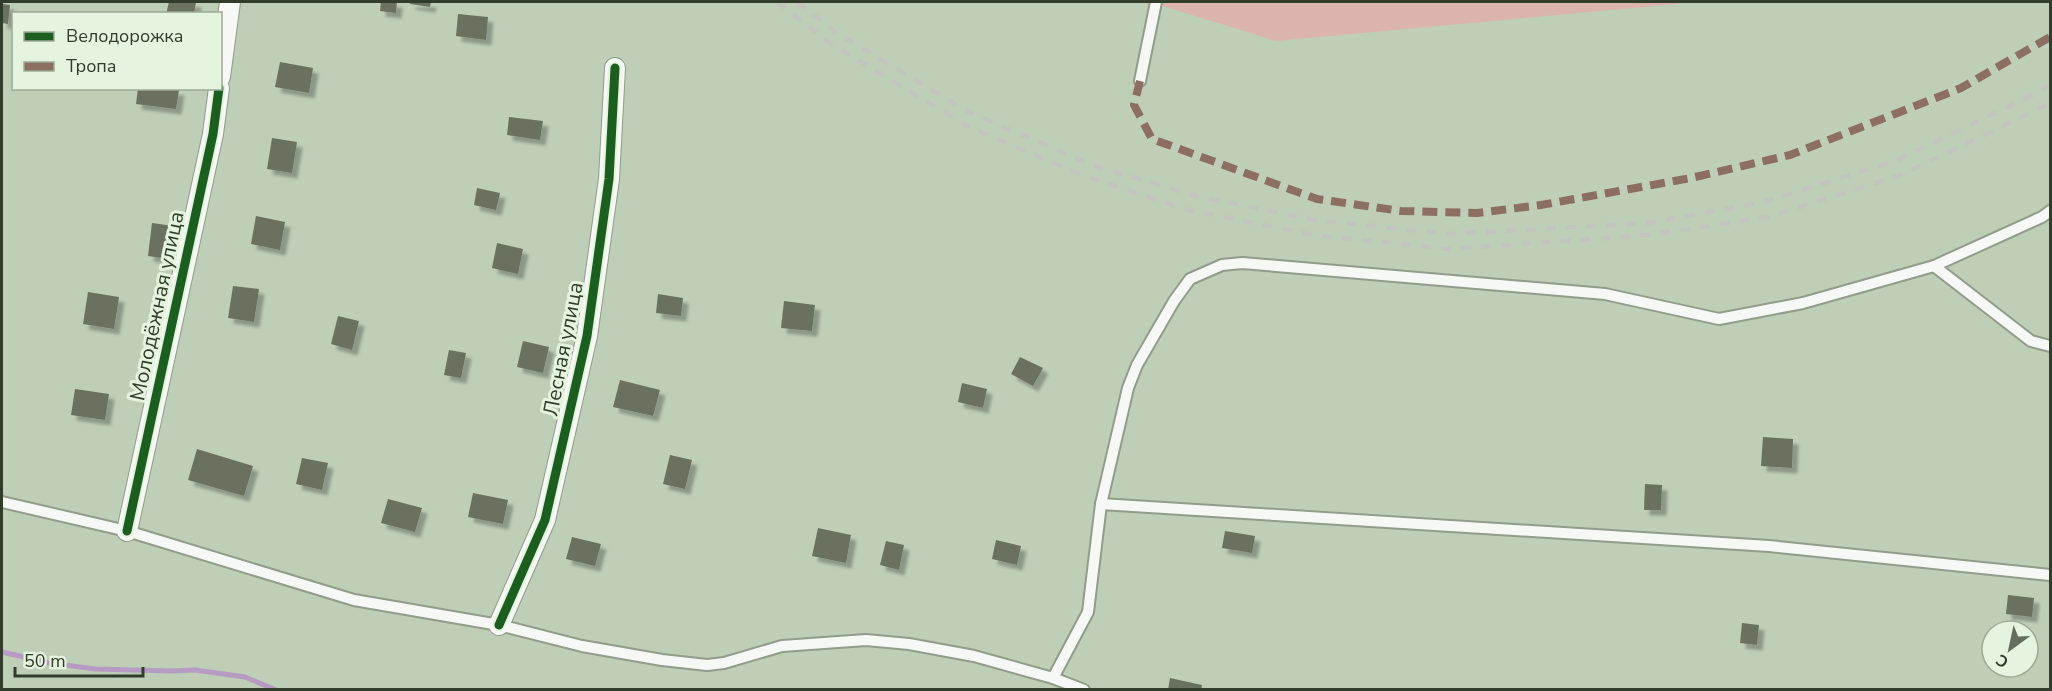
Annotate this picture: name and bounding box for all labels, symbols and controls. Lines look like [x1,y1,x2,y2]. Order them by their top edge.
legend [12,12,222,90]
text: Велодорожка [66,24,183,48]
text: Тропа [66,54,117,78]
street label: Молодёжная улица [123,209,191,403]
street label: Лесная улица [536,280,590,418]
north arrow [1980,619,2040,679]
scale bar [15,640,142,678]
text: С [1992,648,2013,673]
text: 50 m [24,649,66,673]

